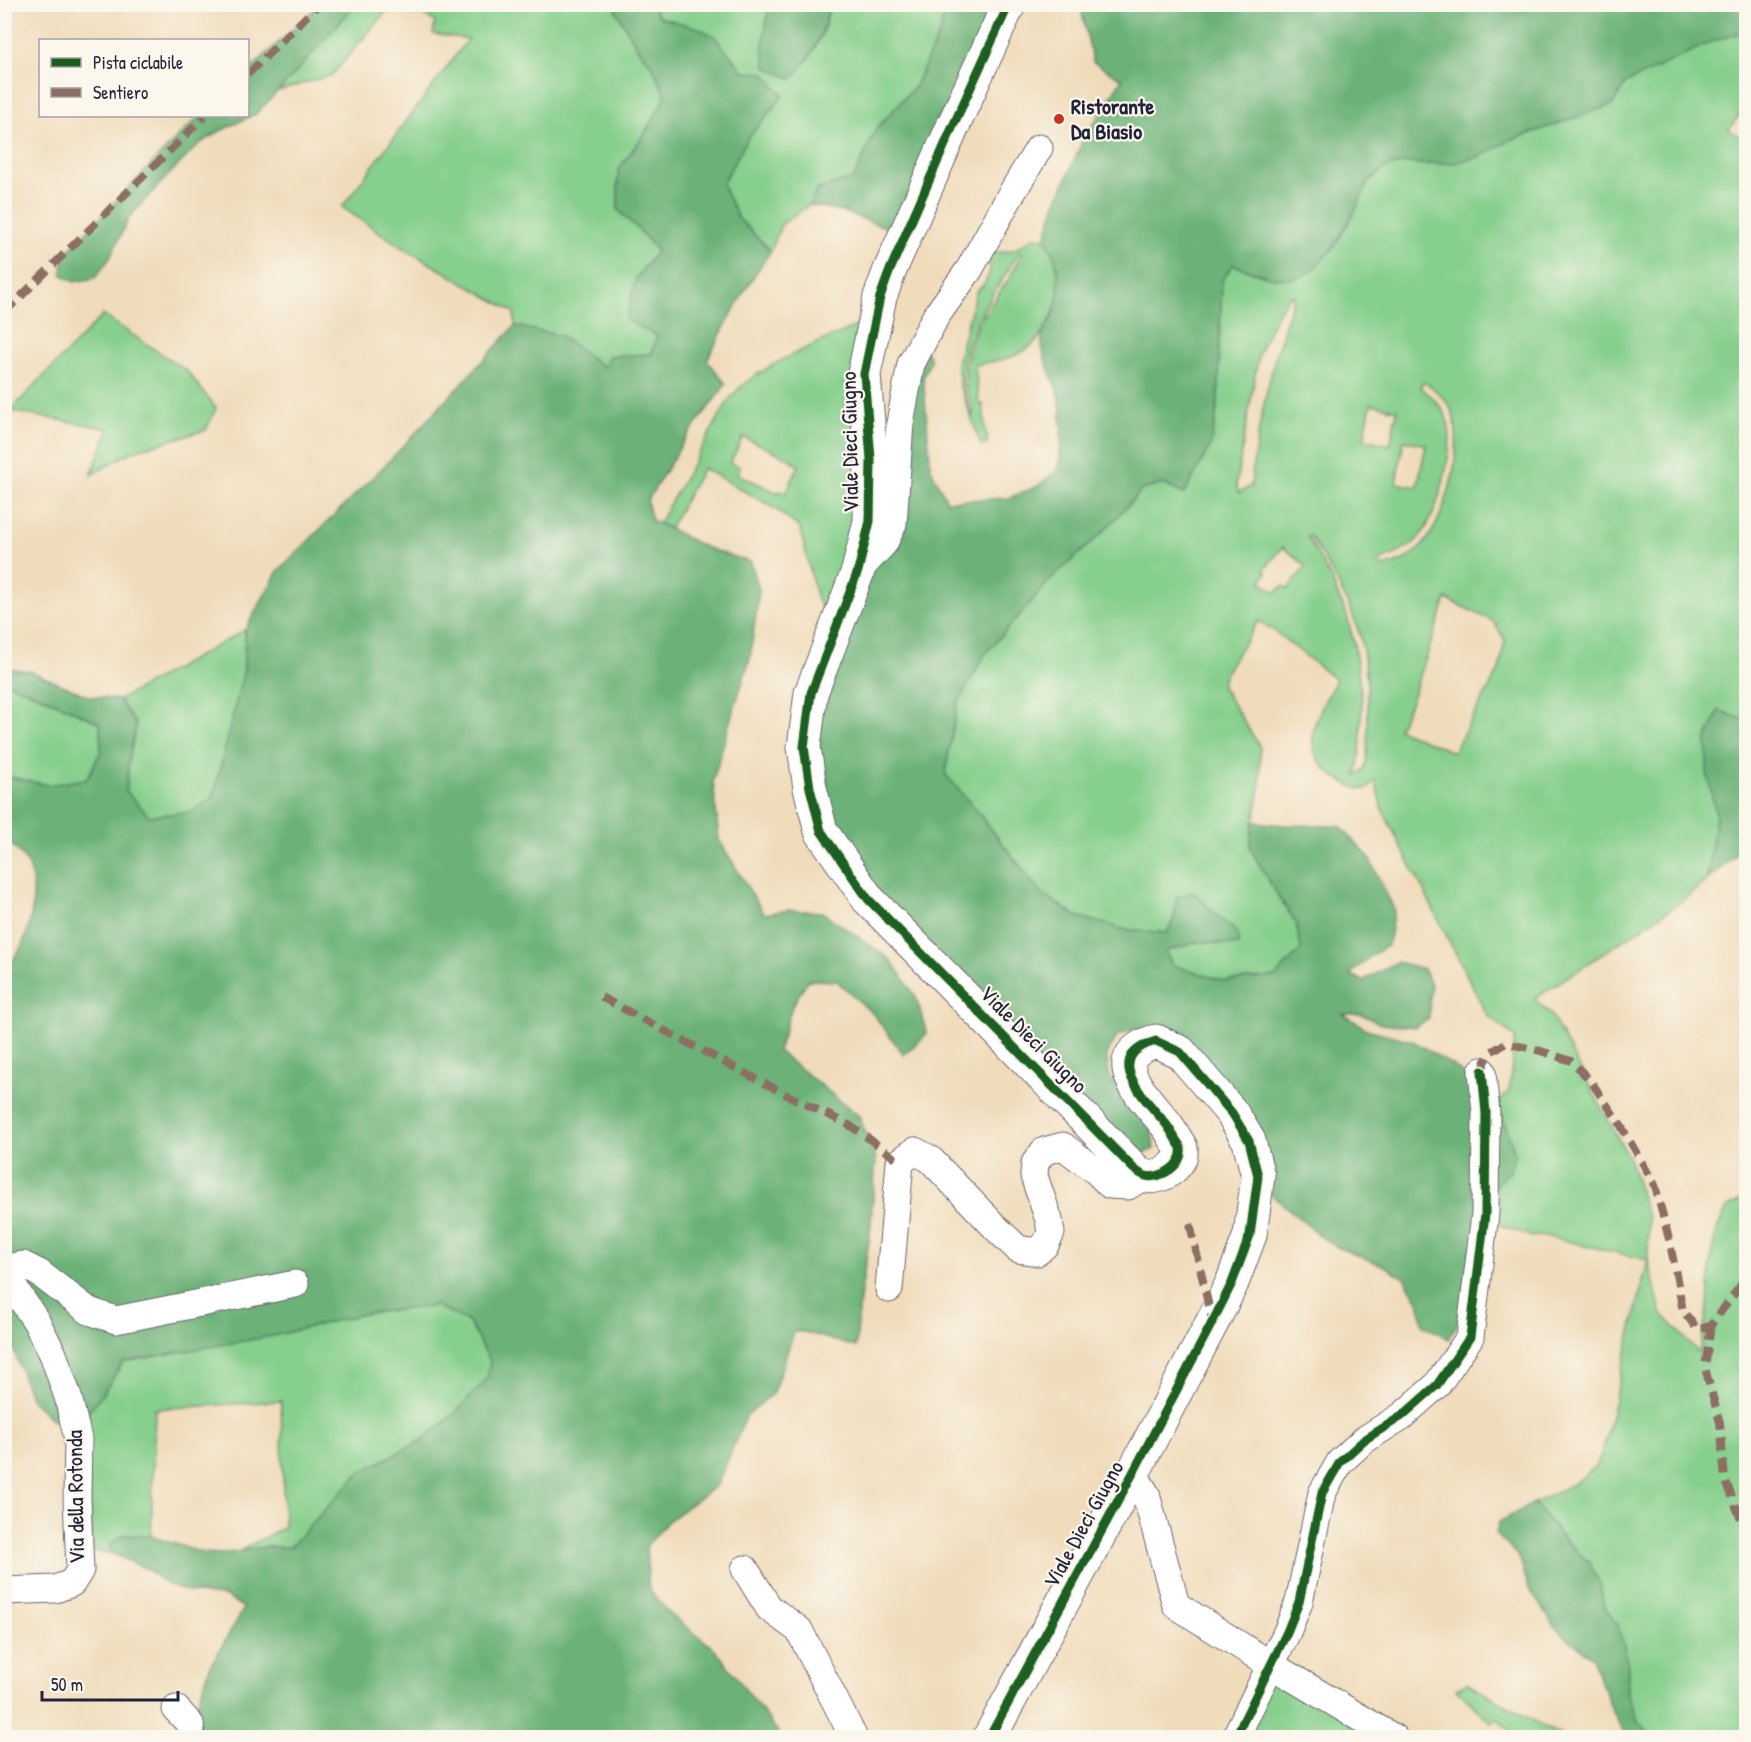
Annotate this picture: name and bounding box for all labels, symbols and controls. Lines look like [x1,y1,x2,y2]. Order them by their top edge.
legend [39,39,249,117]
text: Pista ciclabile [93,50,183,75]
text: Sentiero [93,80,148,105]
place label: Ristorante Da Biasio [1071,91,1154,146]
marker: Ristorante Da Biasio [1052,112,1066,126]
street label: Viale Dieci Giugno [833,371,865,513]
street label: Viale Dieci Giugno [973,978,1095,1100]
street label: Via della Rotonda [59,1429,91,1564]
street label: Viale Dieci Giugno [1036,1455,1130,1593]
scale bar [42,1664,178,1702]
text: 50 m [51,1672,83,1697]

